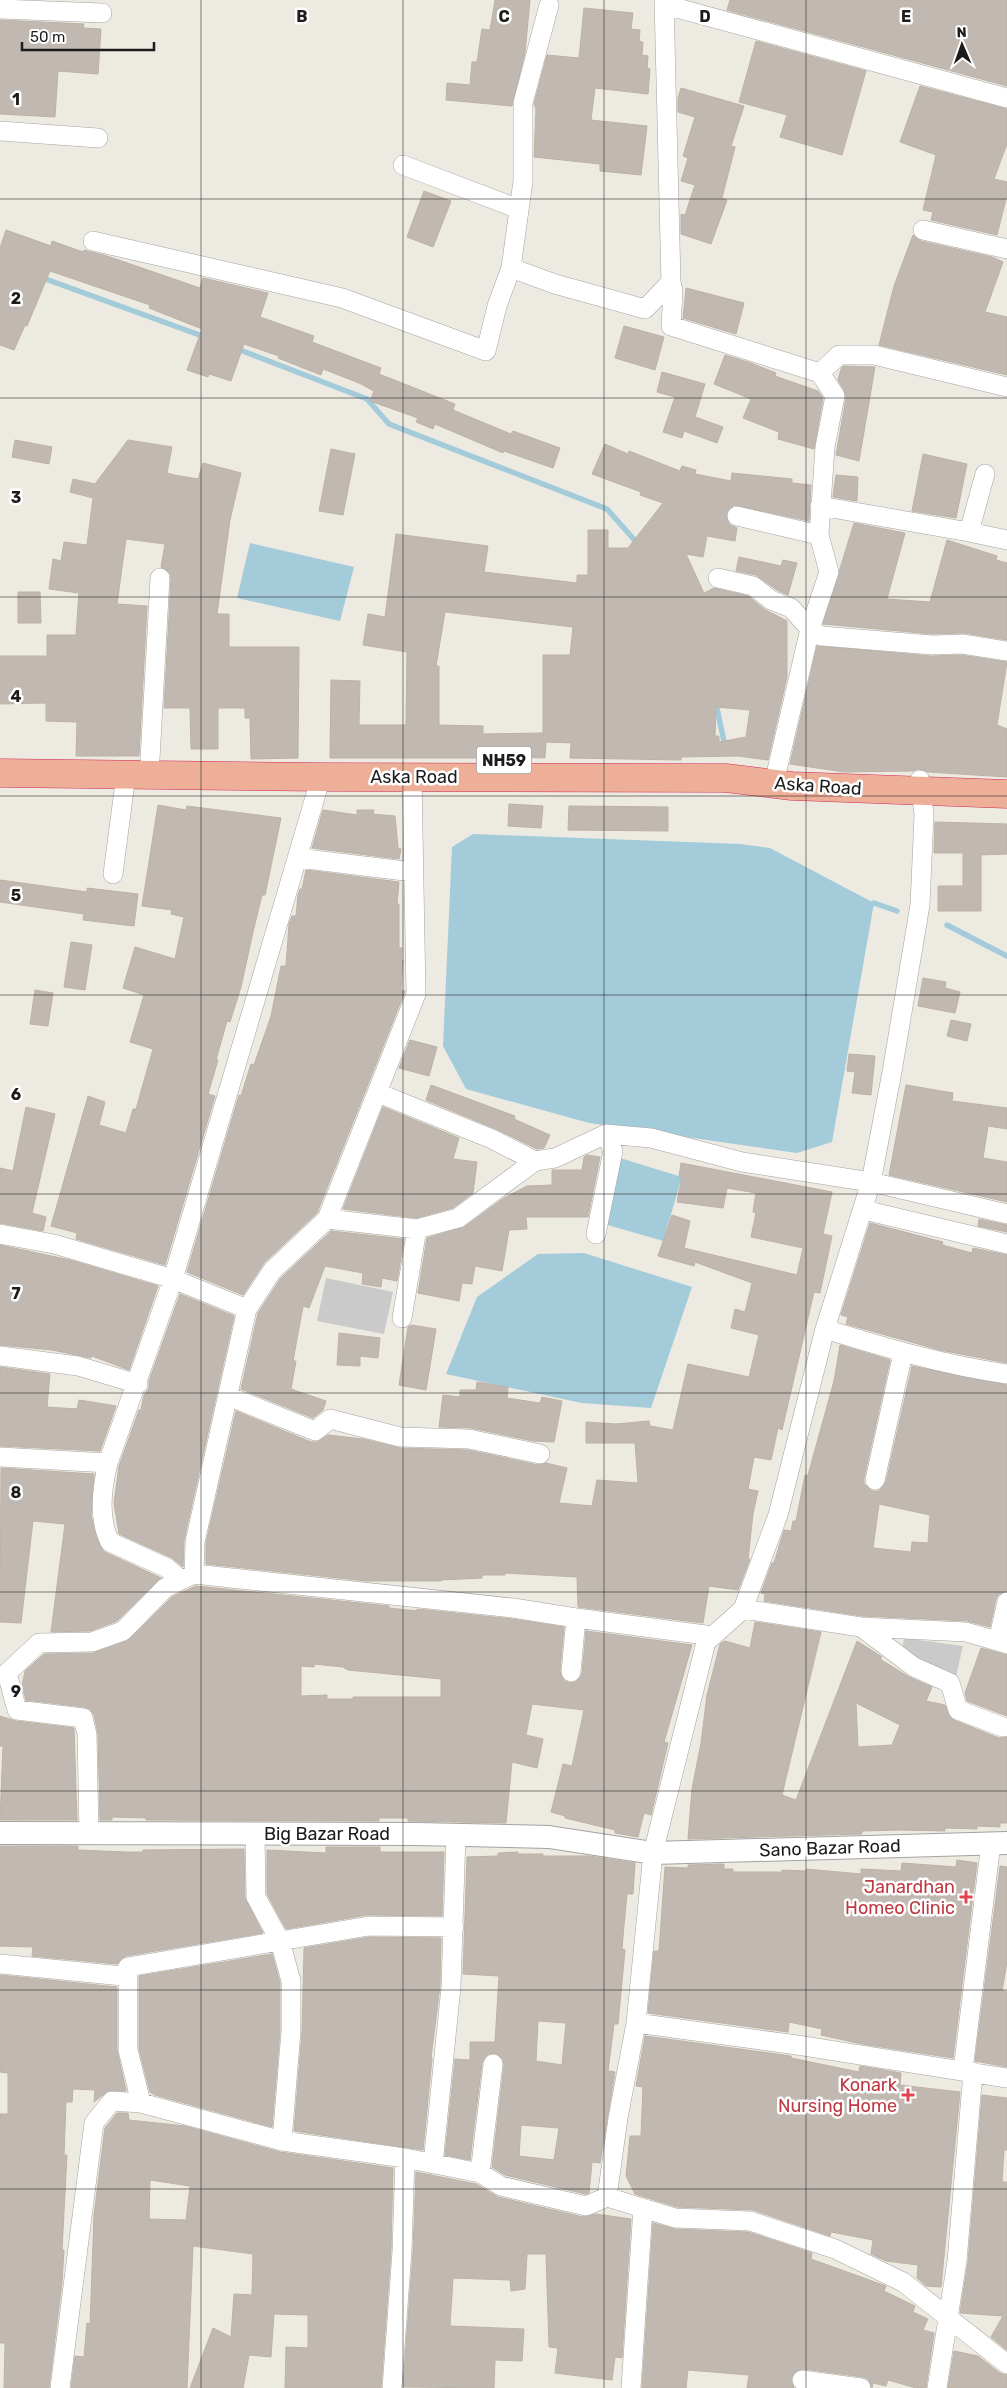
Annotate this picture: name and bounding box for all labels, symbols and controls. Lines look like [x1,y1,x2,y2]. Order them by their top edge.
text: B [296,7,308,26]
text: C [498,7,510,26]
text: D [699,7,711,26]
text: E [901,7,911,26]
scale bar [22,20,155,52]
north arrow [937,20,987,70]
text: N [956,24,967,41]
text: 50 m [30,28,65,46]
text: 1 [12,90,20,109]
text: 2 [11,289,21,308]
text: 3 [11,488,21,507]
text: 4 [11,687,22,706]
road number: NH59 [476,746,532,774]
street label: Aska Road [370,766,458,788]
street label: Aska Road [774,772,862,800]
text: 5 [11,886,21,905]
text: 6 [11,1085,21,1104]
text: 7 [11,1284,21,1303]
text: 8 [11,1483,22,1502]
text: 9 [11,1682,21,1701]
street label: Big Bazar Road [264,1823,390,1845]
street label: Sano Bazar Road [759,1835,901,1861]
place label: Janardhan Homeo Clinic [845,1876,955,1919]
marker: Janardhan Homeo Clinic [959,1890,973,1904]
place label: Konark Nursing Home [778,2074,898,2117]
marker: Konark Nursing Home [901,2088,915,2102]

